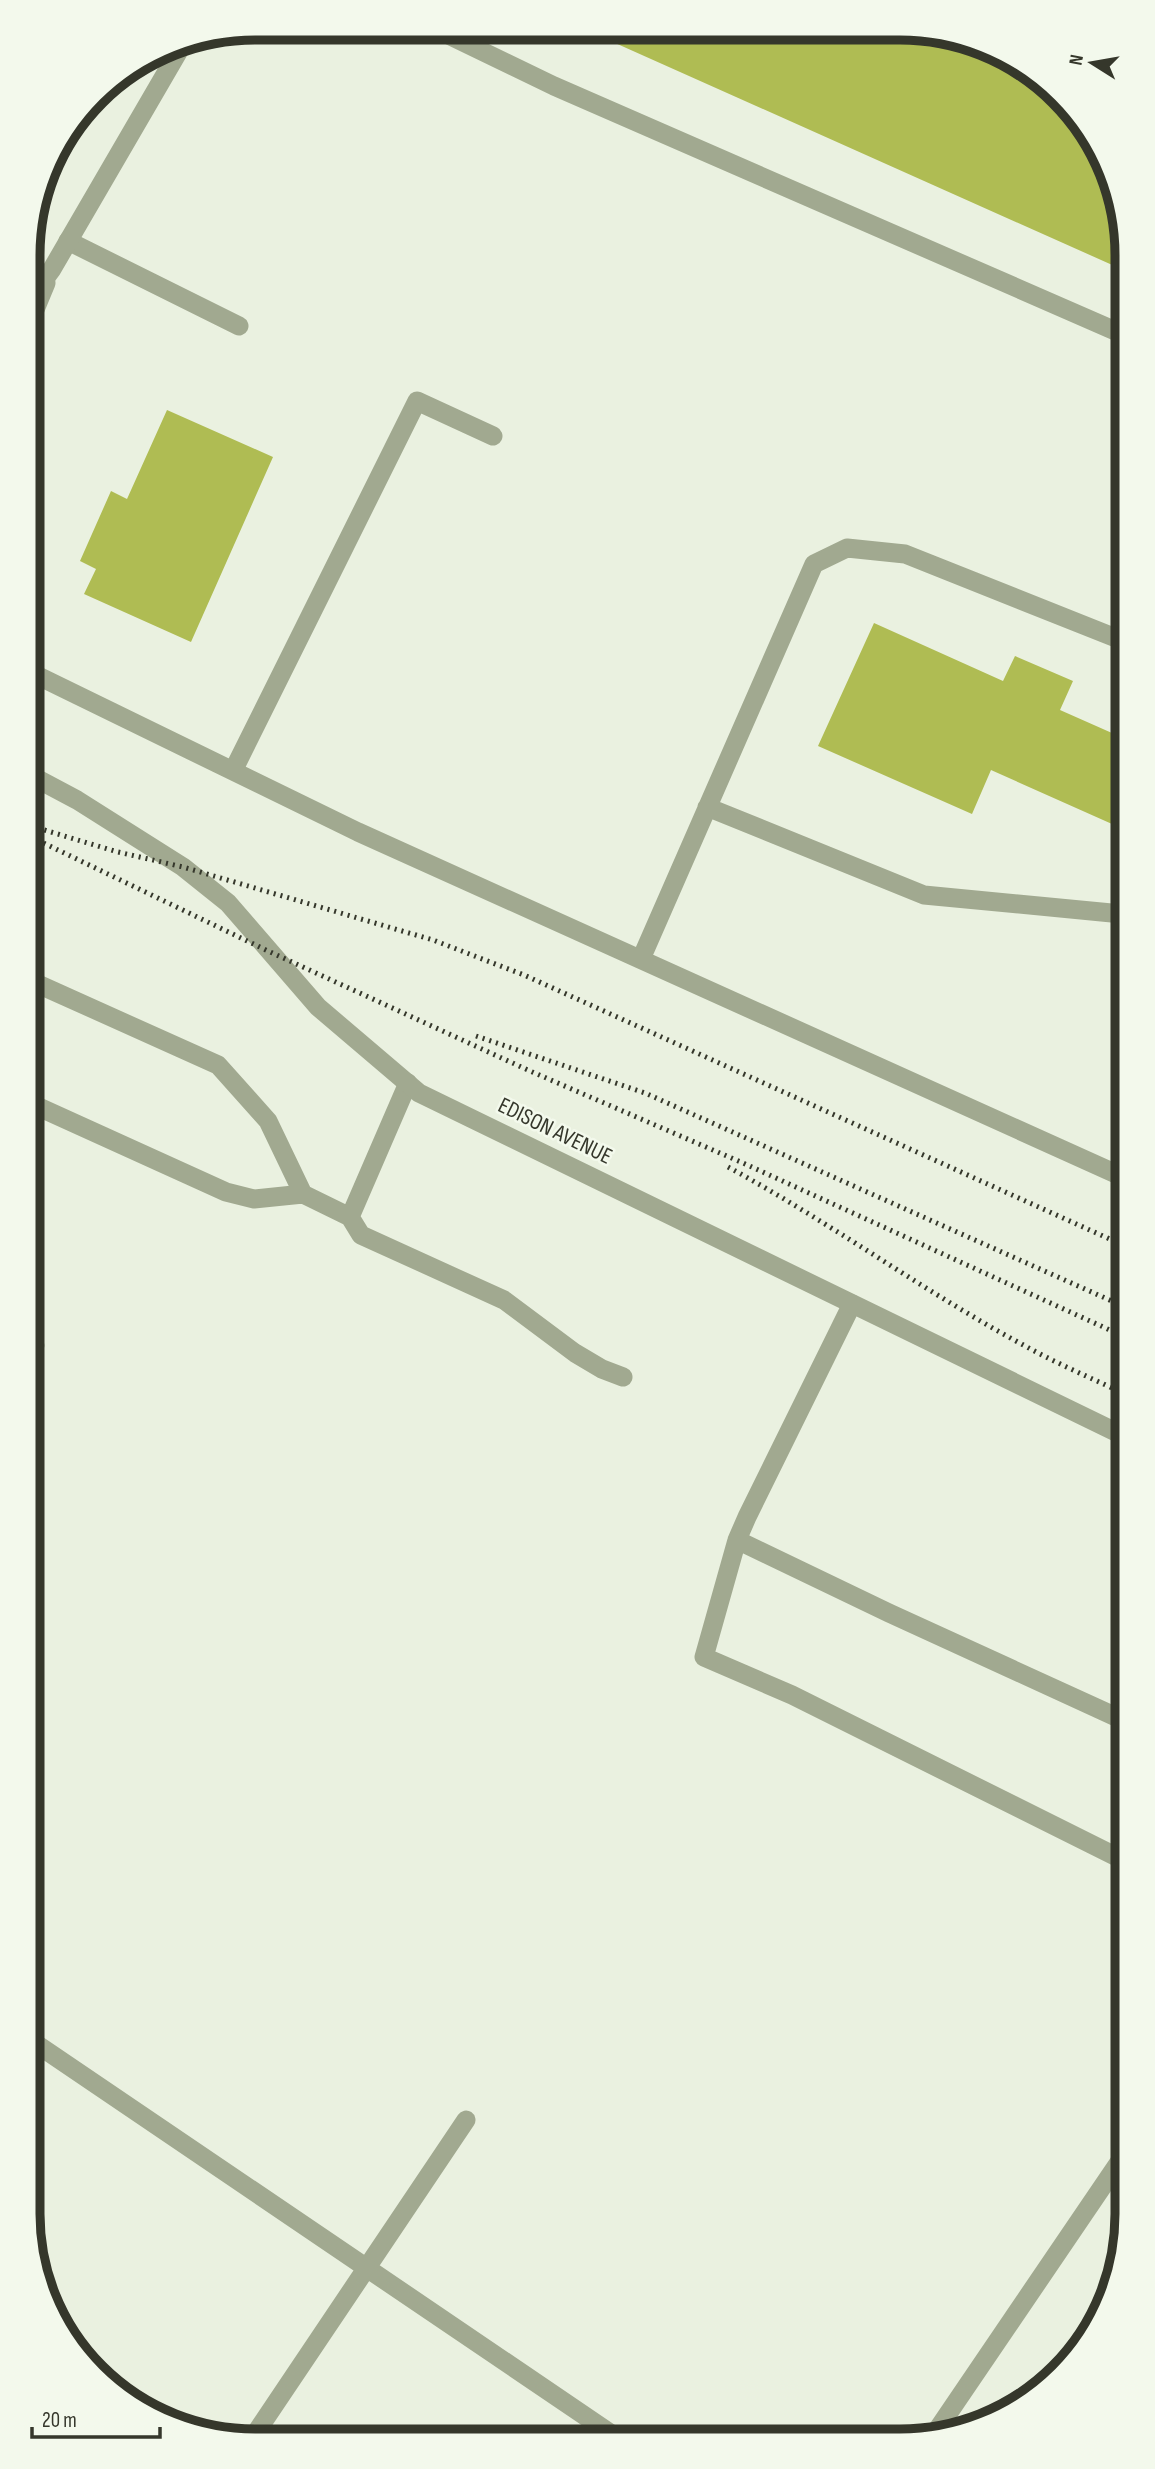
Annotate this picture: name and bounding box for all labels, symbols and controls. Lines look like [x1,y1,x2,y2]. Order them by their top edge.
north arrow [1057,28,1127,98]
text: N [1065,53,1089,67]
street label: EDISON AVENUE [493,1091,617,1171]
scale bar [32,2396,159,2440]
text: 20 m [42,2408,77,2433]

